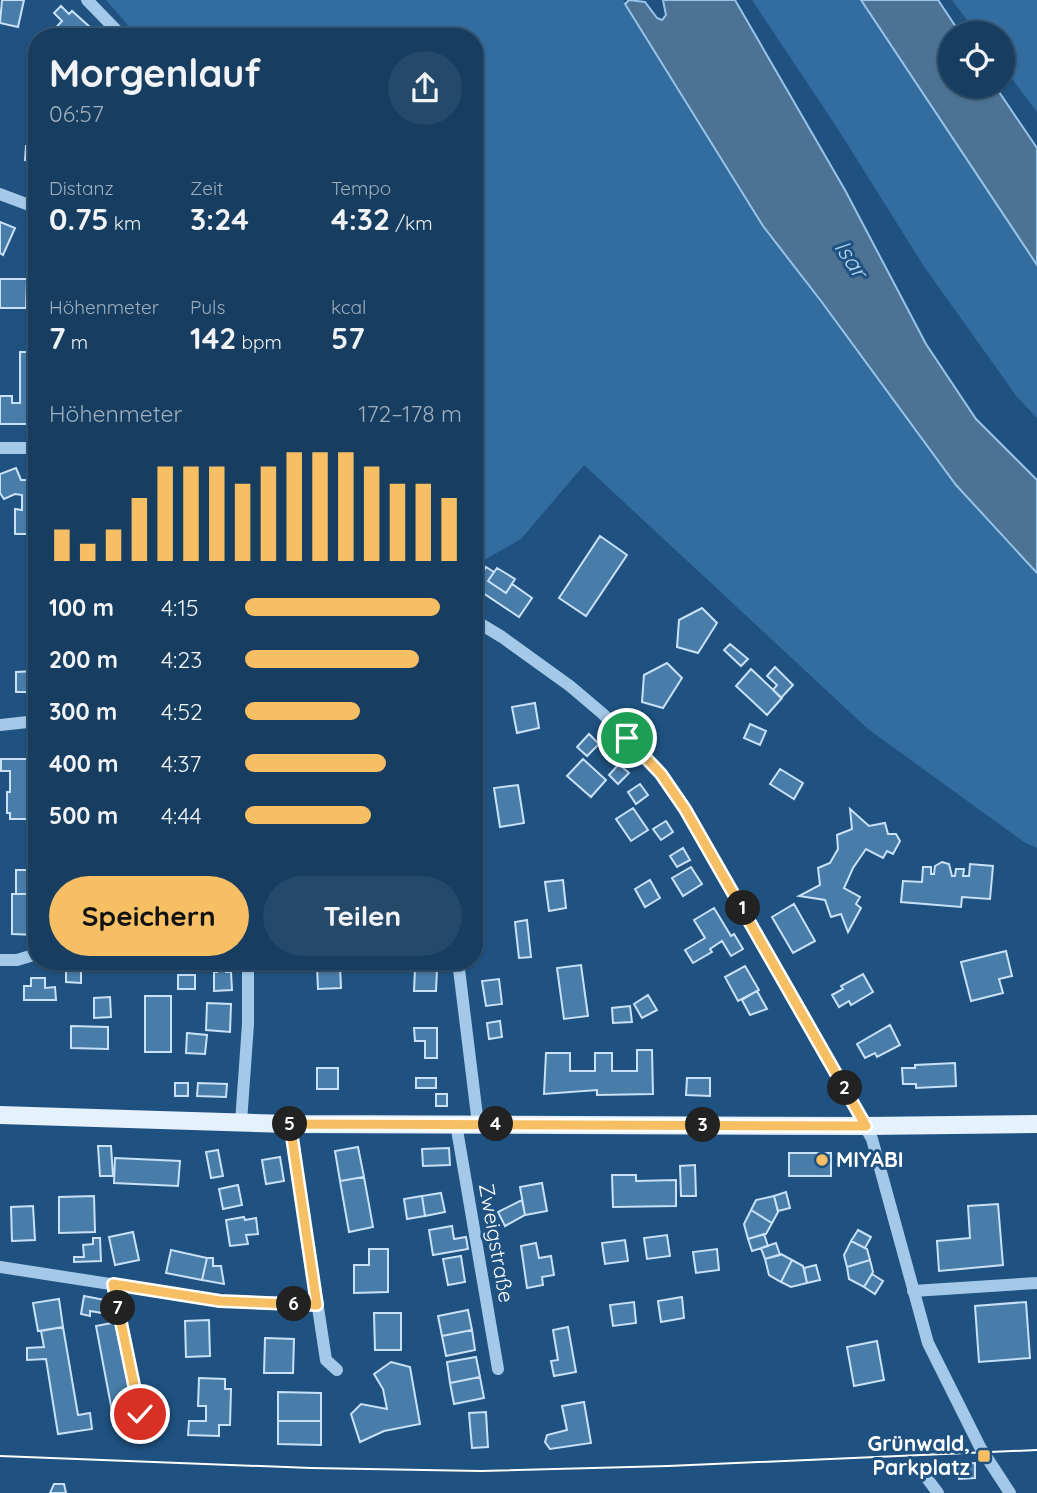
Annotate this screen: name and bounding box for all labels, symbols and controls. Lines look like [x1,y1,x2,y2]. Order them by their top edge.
map controls [938,21,1015,98]
button: locate [938,21,1015,98]
text: Morgenlauf [49,49,261,97]
button: share [388,51,462,125]
text: 06:57 [49,99,104,128]
text: Distanz [49,176,114,200]
text: Zeit [190,176,223,200]
text: Tempo [331,176,391,200]
text: 0.75 [49,200,109,238]
text: 3:24 [190,200,249,238]
text: 4:32 [331,200,390,238]
text: km [109,211,141,235]
text: /km [390,211,433,235]
water label: Isar [828,234,876,286]
text: Höhenmeter [49,295,159,319]
text: Puls [190,295,225,319]
text: kcal [331,295,366,319]
text: 7 [49,319,65,357]
text: 142 [190,319,236,357]
text: 57 [331,319,365,357]
text: m [65,330,88,354]
text: bpm [236,330,282,354]
text: Höhenmeter [49,399,182,428]
text: 172–178 m [358,399,462,428]
text: 100 m [49,593,114,622]
text: 4:15 [161,593,198,622]
text: 200 m [49,645,118,674]
text: 4:23 [161,645,202,674]
text: 300 m [49,697,117,726]
text: 4:52 [161,697,203,726]
pin [597,708,657,768]
icon: arrive [608,719,646,757]
text: 400 m [49,749,118,778]
text: 4:37 [161,749,201,778]
text: 500 m [49,801,118,830]
text: 4:44 [161,801,202,830]
button: Speichern [49,876,249,956]
button: Teilen [263,876,462,956]
pin: 1 [726,890,760,926]
text: 1 [739,895,746,919]
pin: 2 [828,1070,862,1106]
text: 2 [839,1075,850,1099]
pin: 5 [272,1106,308,1142]
pin: 4 [478,1106,514,1142]
pin: 3 [686,1108,720,1142]
text: 5 [284,1111,295,1135]
text: 4 [490,1111,501,1135]
text: 3 [697,1112,708,1136]
place label: MIYABI [836,1146,904,1172]
marker: MIYABI [814,1152,830,1168]
street label: Zweigstraße [474,1181,520,1305]
pin: 6 [276,1286,312,1322]
pin: 7 [100,1290,136,1326]
text: 6 [288,1291,299,1315]
text: 7 [112,1295,123,1319]
pin [110,1384,170,1444]
icon: check [121,1395,159,1433]
place label: Grünwald, Parkplatz [868,1430,970,1480]
marker: Grünwald, Parkplatz [976,1448,992,1464]

